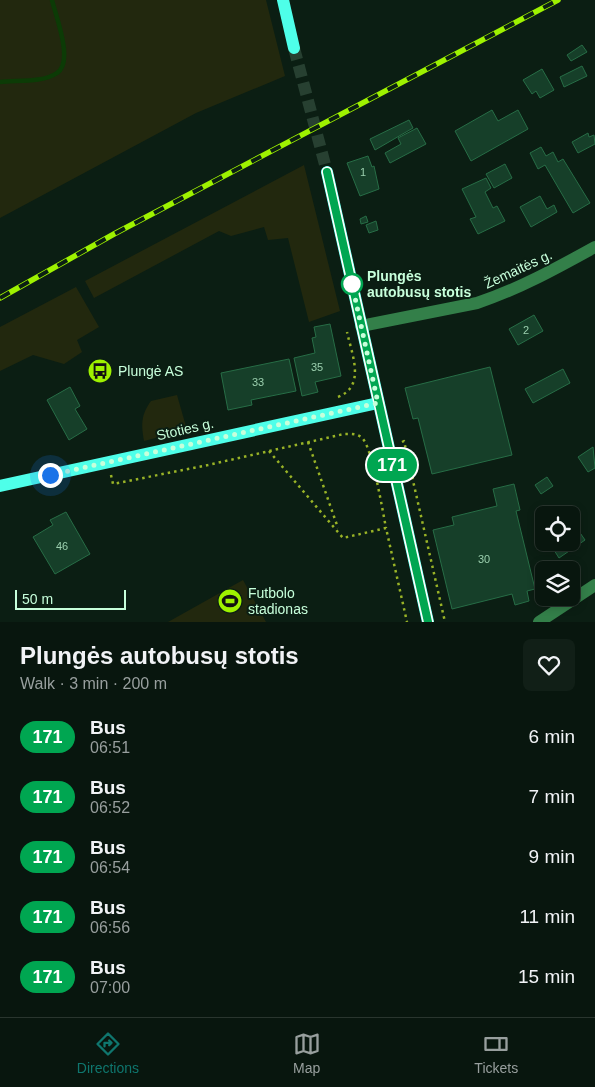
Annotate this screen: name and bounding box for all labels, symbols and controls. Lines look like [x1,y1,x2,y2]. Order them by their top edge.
house number: 1 [360,166,366,178]
street label: Žemaitės g. [481,246,555,292]
place label: Plungės autobusų stotis [367,268,471,300]
marker: Plungės autobusų stotis [341,273,363,295]
house number: 2 [523,324,529,336]
bus stop icon: Plungė AS [87,358,113,384]
house number: 35 [311,361,323,373]
place label: Plungė AS [118,363,183,379]
house number: 33 [252,376,264,388]
street label: Stoties g. [155,415,215,443]
line badge: 171 [363,449,421,481]
text: 171 [377,455,407,475]
your location [38,463,63,488]
map controls [535,506,580,606]
button: locate [535,506,580,551]
house number: 46 [56,540,68,552]
house number: 30 [478,553,490,565]
button: layers [535,561,580,606]
place label: Futbolo stadionas [248,585,308,617]
scale bar [15,587,126,610]
sports icon: Futbolo stadionas [217,588,243,614]
text: 50 m [22,591,53,607]
button: heart [523,639,575,691]
text: Plungės autobusų stotis [20,642,299,669]
text: Walk · 3 min · 200 m [20,675,167,692]
text: Bus [90,717,126,738]
text: 6 min [529,726,575,747]
text: 171 [32,727,63,747]
text: 06:51 [90,739,130,756]
text: Bus [90,777,126,798]
text: 7 min [529,786,575,807]
text: 171 [32,787,63,807]
text: 06:52 [90,799,130,816]
text: Bus [90,837,126,858]
text: 9 min [529,846,575,867]
text: 171 [32,847,63,867]
text: 06:54 [90,859,130,876]
text: Bus [90,897,126,918]
text: 11 min [519,906,575,927]
text: 171 [32,907,63,927]
text: 06:56 [90,919,130,936]
text: Bus [90,957,126,978]
text: 15 min [518,966,575,987]
text: 171 [32,967,63,987]
text: 07:00 [90,979,130,996]
tab: Directions [77,1030,139,1076]
tab: Map [293,1030,321,1076]
tab: Tickets [474,1030,518,1076]

